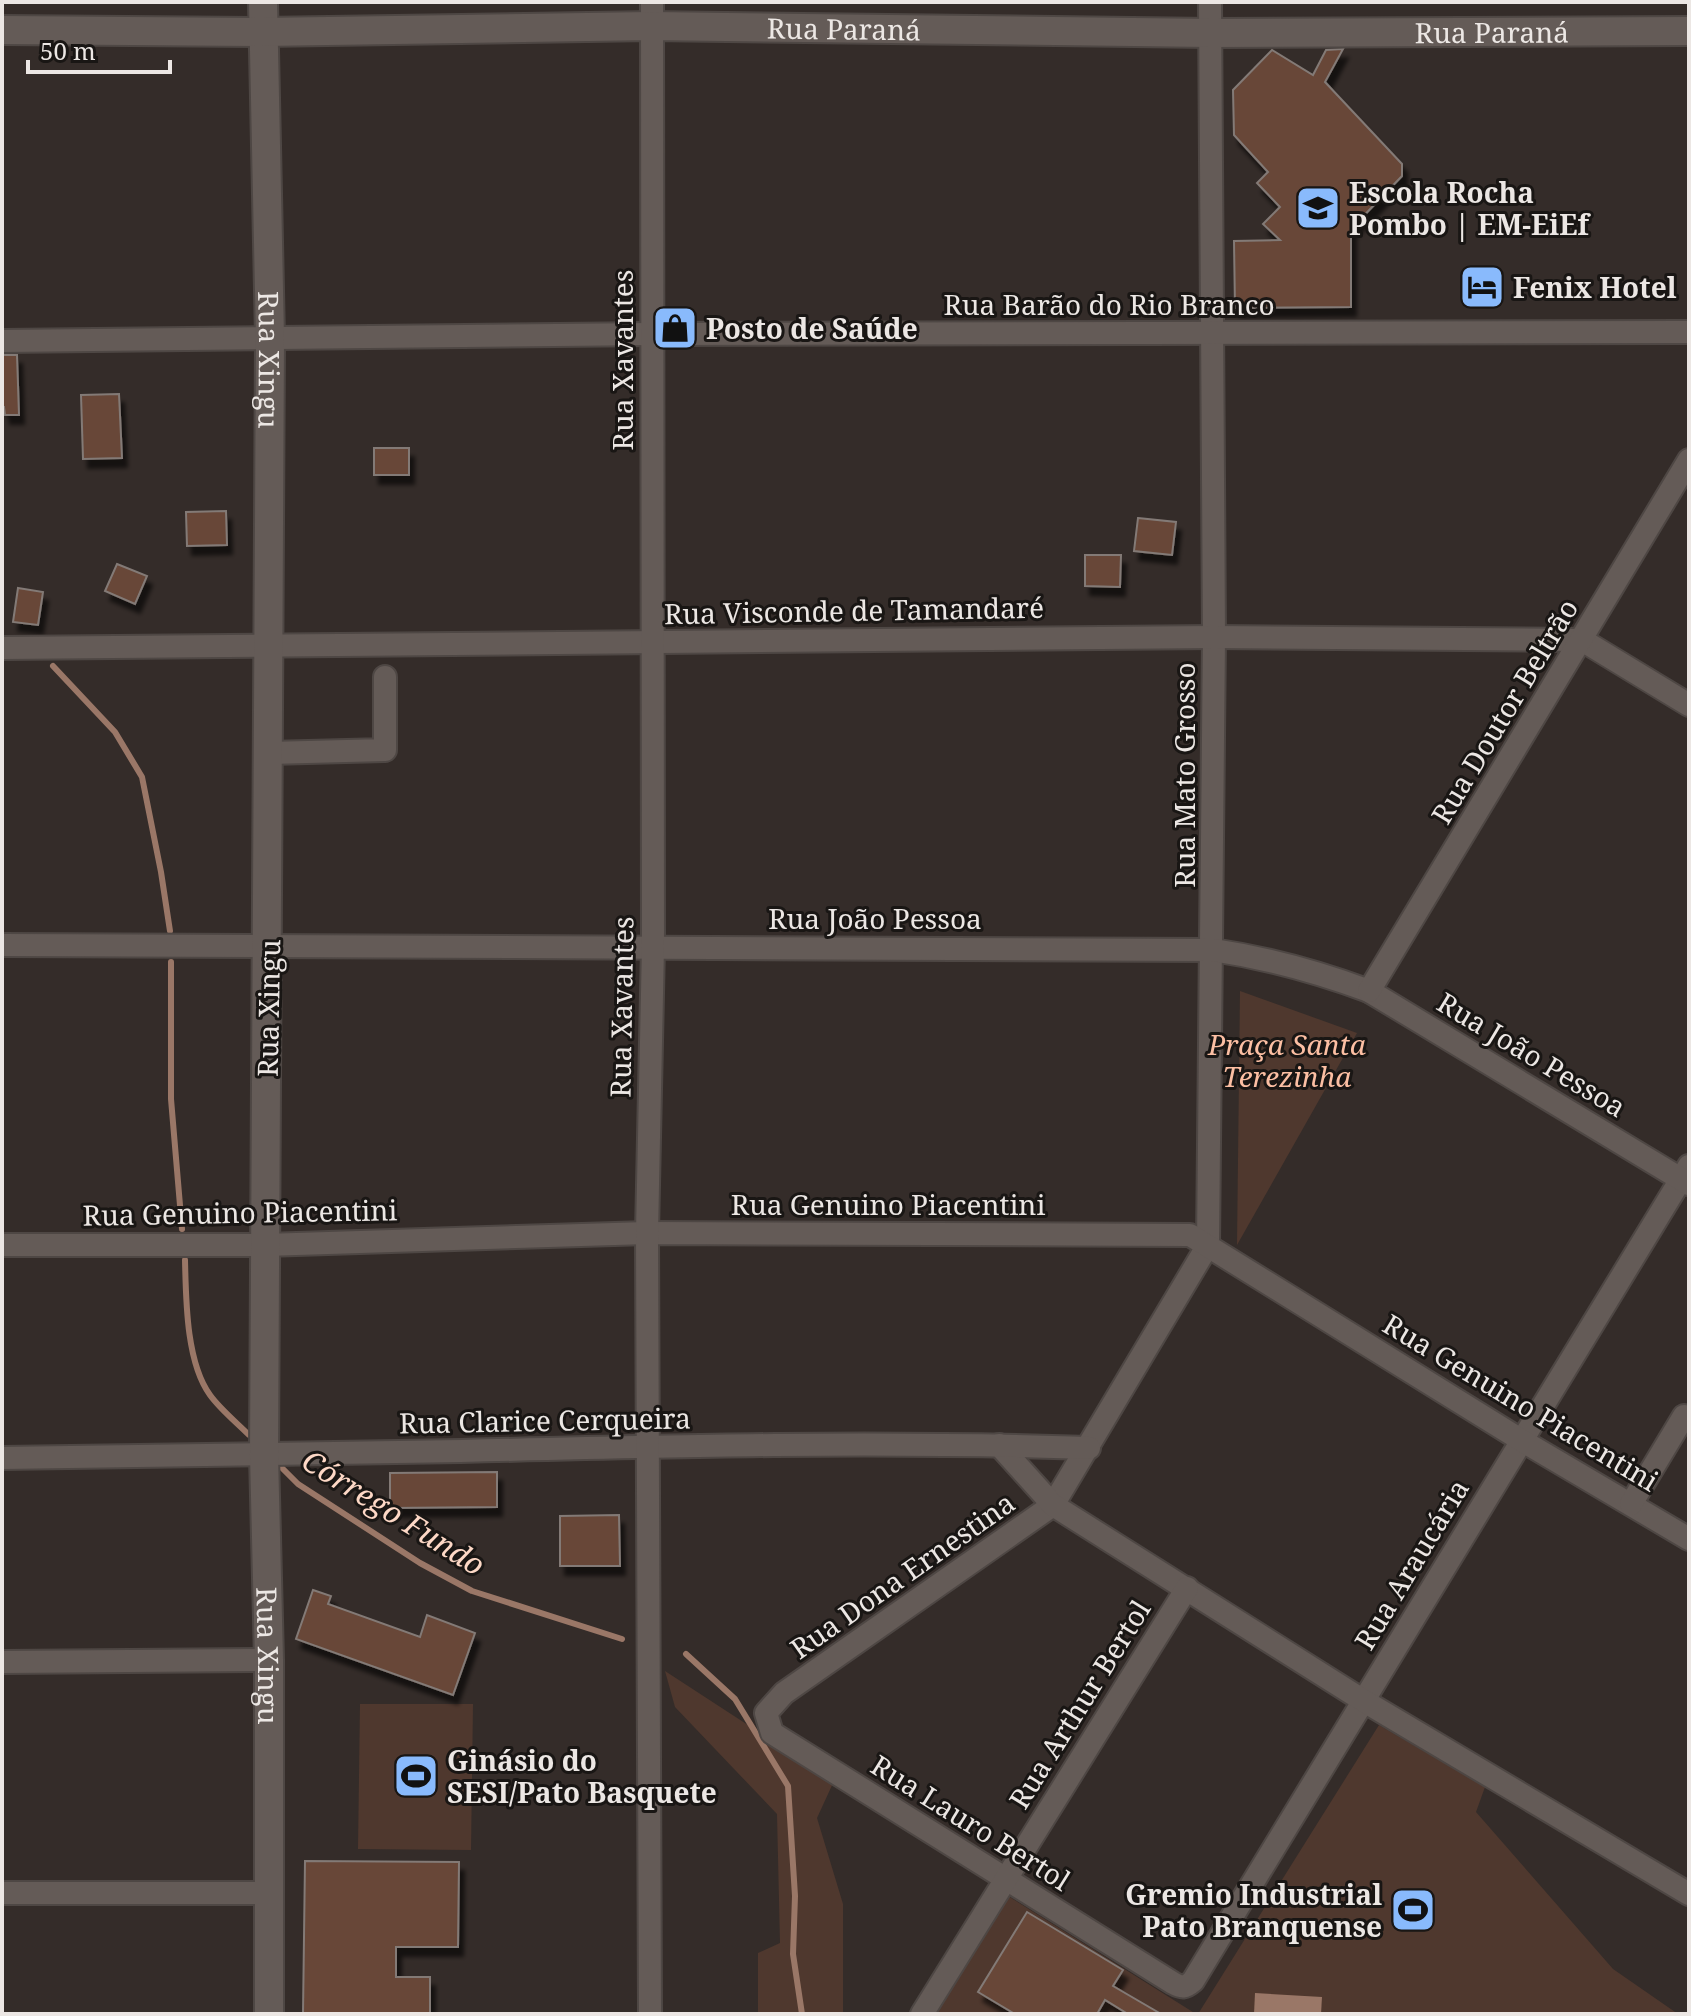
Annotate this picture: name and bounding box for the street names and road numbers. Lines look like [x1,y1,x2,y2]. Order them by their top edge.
street label: Rua Paraná [767,8,921,48]
street label: Rua Paraná [1415,13,1569,51]
street label: Rua Xavantes [603,270,641,450]
street label: Rua Barão do Rio Branco [943,285,1275,323]
street label: Rua Xingu [250,291,289,429]
street label: Rua Visconde de Tamandaré [664,588,1044,632]
street label: Rua Doutor Beltrão [1422,591,1586,831]
street label: Rua Mato Grosso [1165,662,1203,888]
street label: Rua João Pessoa [768,899,982,937]
street label: Rua Xavantes [600,916,642,1098]
street label: Rua Xingu [248,939,288,1077]
street label: Rua João Pessoa [1431,983,1633,1125]
street label: Rua Genuino Piacentini [731,1185,1045,1223]
street label: Rua Genuino Piacentini [82,1190,398,1234]
street label: Rua Genuino Piacentini [1376,1305,1666,1499]
street label: Rua Clarice Cerqueira [399,1398,691,1442]
street label: Rua Araucária [1345,1472,1477,1656]
street label: Rua Dona Ernestina [782,1483,1022,1667]
street label: Rua Xingu [248,1587,288,1725]
street label: Rua Arthur Bertol [1000,1592,1159,1815]
street label: Rua Lauro Bertol [864,1745,1078,1899]

